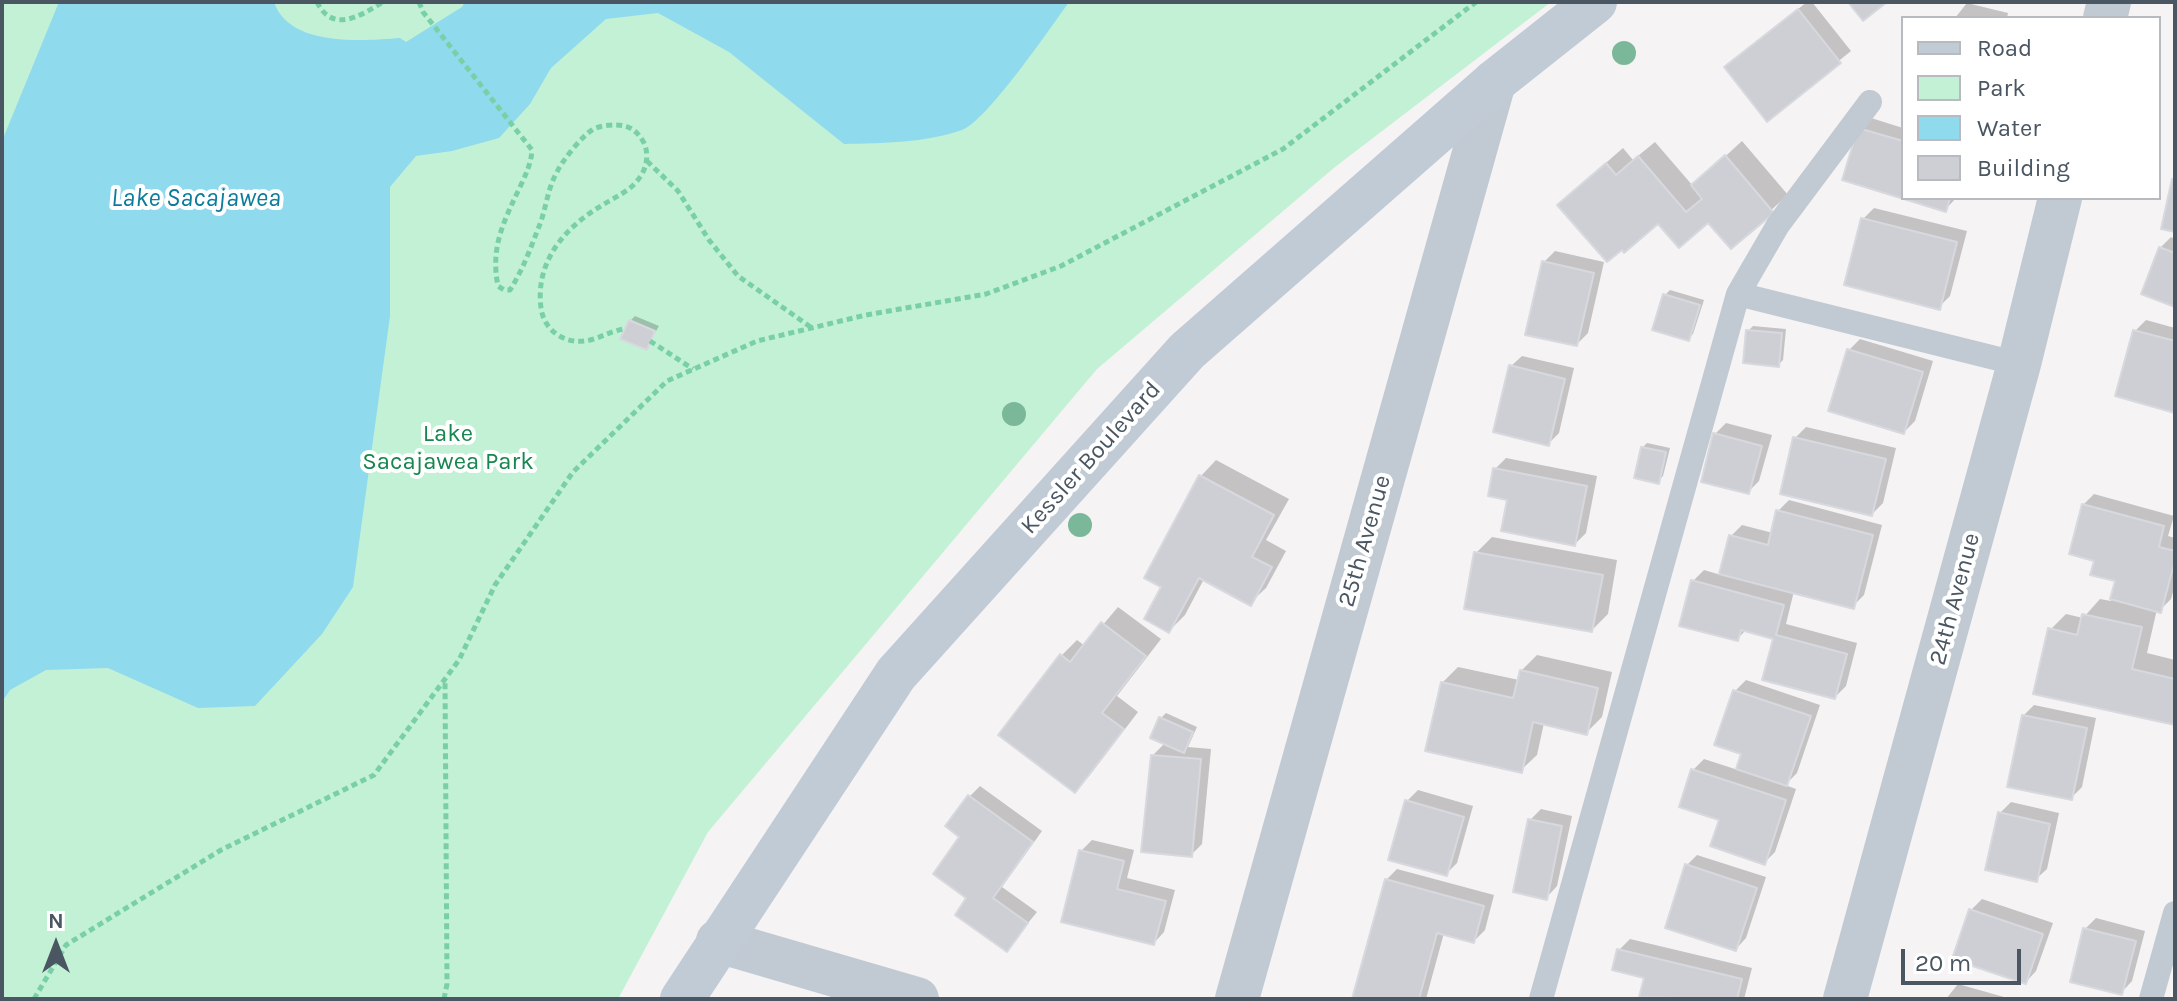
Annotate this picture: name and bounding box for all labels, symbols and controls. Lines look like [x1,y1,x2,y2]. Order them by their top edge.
legend [1901,16,2161,200]
text: Road [1977,34,2032,62]
text: Park [1977,74,2026,102]
text: Water [1977,114,2041,142]
text: Building [1977,154,2070,182]
water label: Lake Sacajawea [111,183,281,215]
street label: Kessler Boulevard [1015,376,1167,540]
park label: Lake Sacajawea Park [362,420,534,476]
street label: 25th Avenue [1332,472,1398,610]
street label: 24th Avenue [1924,530,1986,668]
north arrow [16,905,96,985]
text: N [48,908,64,934]
scale bar [1905,933,2025,983]
text: 20 m [1915,949,1971,977]

